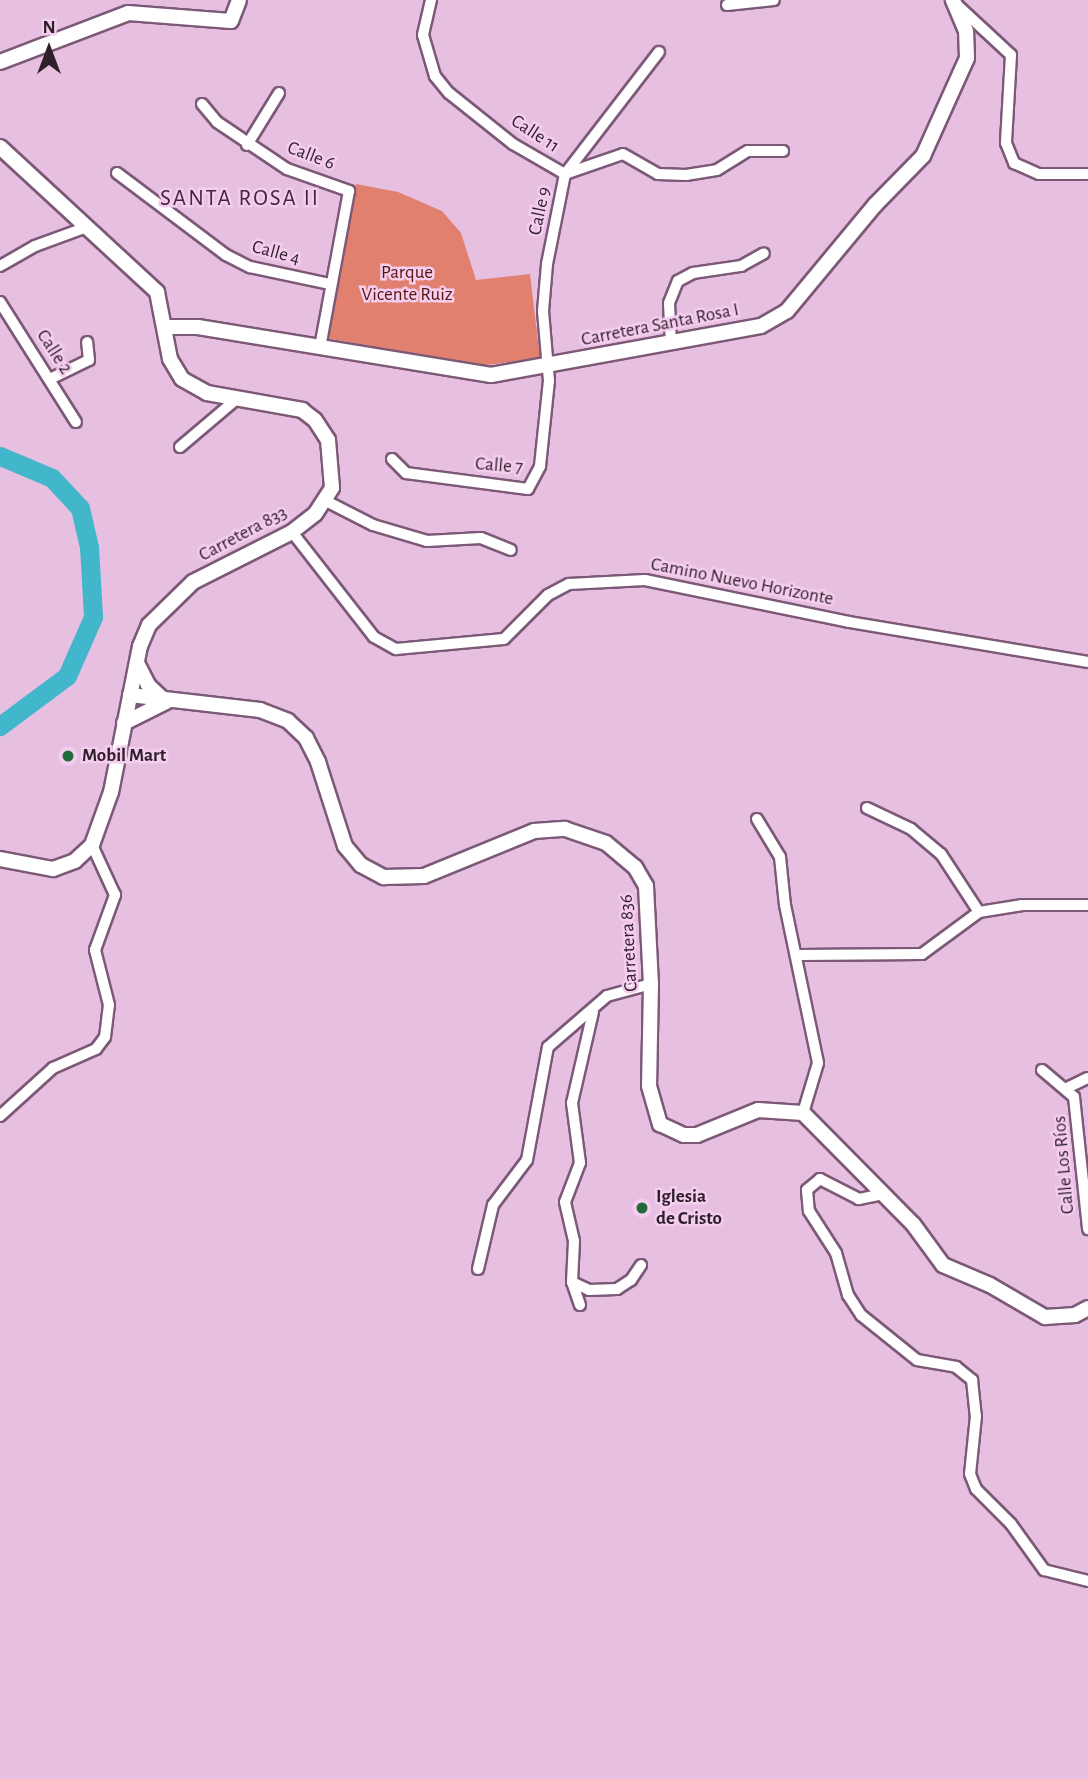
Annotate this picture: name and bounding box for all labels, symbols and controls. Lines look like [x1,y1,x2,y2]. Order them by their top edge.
north arrow [14,14,84,84]
text: N [42,18,56,37]
street label: Calle 11 [507,110,563,158]
street label: Calle 6 [284,137,338,175]
district label: SANTA ROSA II [162,185,318,213]
street label: Calle 9 [524,185,556,237]
street label: Calle 4 [249,236,303,270]
park label: Parque Vicente Ruiz [361,262,453,306]
street label: Carretera Santa Rosa I [579,299,741,351]
street label: Calle 2 [31,325,77,379]
street label: Calle 7 [474,453,524,479]
street label: Carretera 833 [195,501,291,567]
street label: Camino Nuevo Horizonte [649,553,835,611]
place label: Mobil Mart [82,745,166,767]
marker: Mobil Mart [60,748,76,764]
street label: Carretera 836 [615,894,643,992]
street label: Calle Los Ríos [1048,1115,1080,1215]
place label: Iglesia de Cristo [656,1186,722,1230]
marker: Iglesia de Cristo [634,1200,650,1216]

